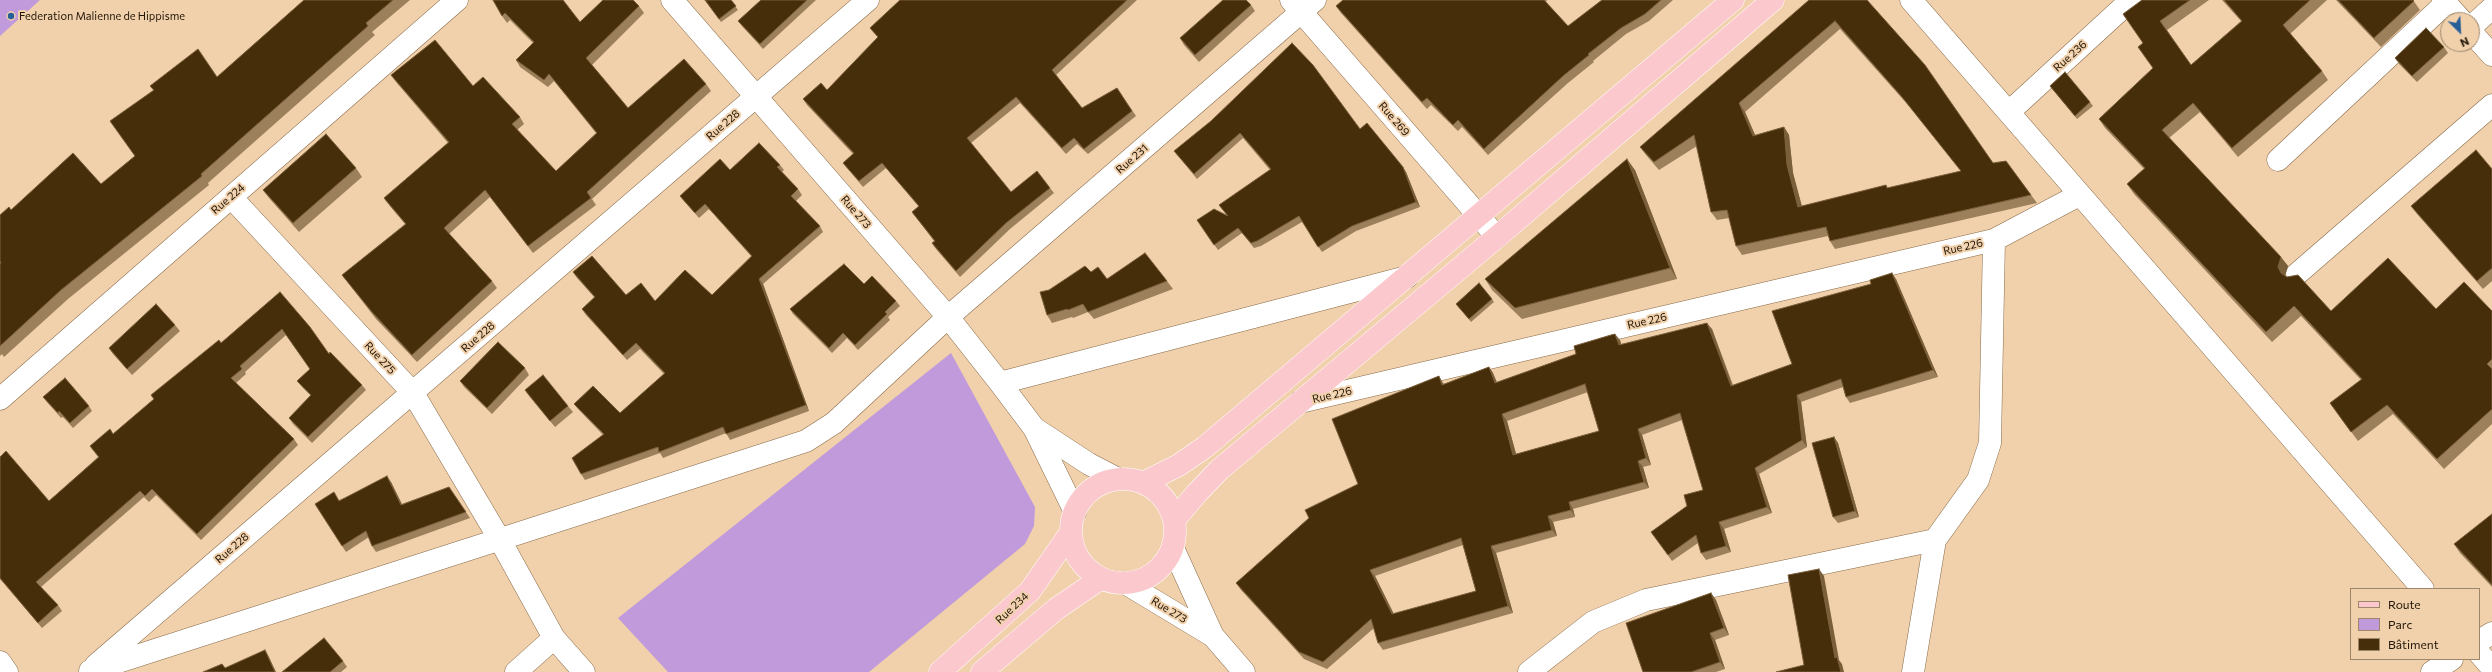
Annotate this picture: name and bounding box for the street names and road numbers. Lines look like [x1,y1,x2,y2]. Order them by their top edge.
street label: Rue 236 [2051,38,2089,74]
street label: Rue 269 [1376,99,1412,139]
street label: Rue 228 [703,107,743,143]
street label: Rue 231 [1113,141,1151,177]
street label: Rue 224 [209,181,247,217]
street label: Rue 273 [838,193,874,231]
street label: Rue 226 [1942,236,1984,258]
street label: Rue 226 [1626,310,1668,332]
street label: Rue 228 [458,319,498,355]
street label: Rue 275 [362,339,398,377]
street label: Rue 226 [1311,384,1353,406]
street label: Rue 228 [212,530,252,566]
street label: Rue 234 [993,589,1031,627]
street label: Rue 273 [1149,594,1189,626]

